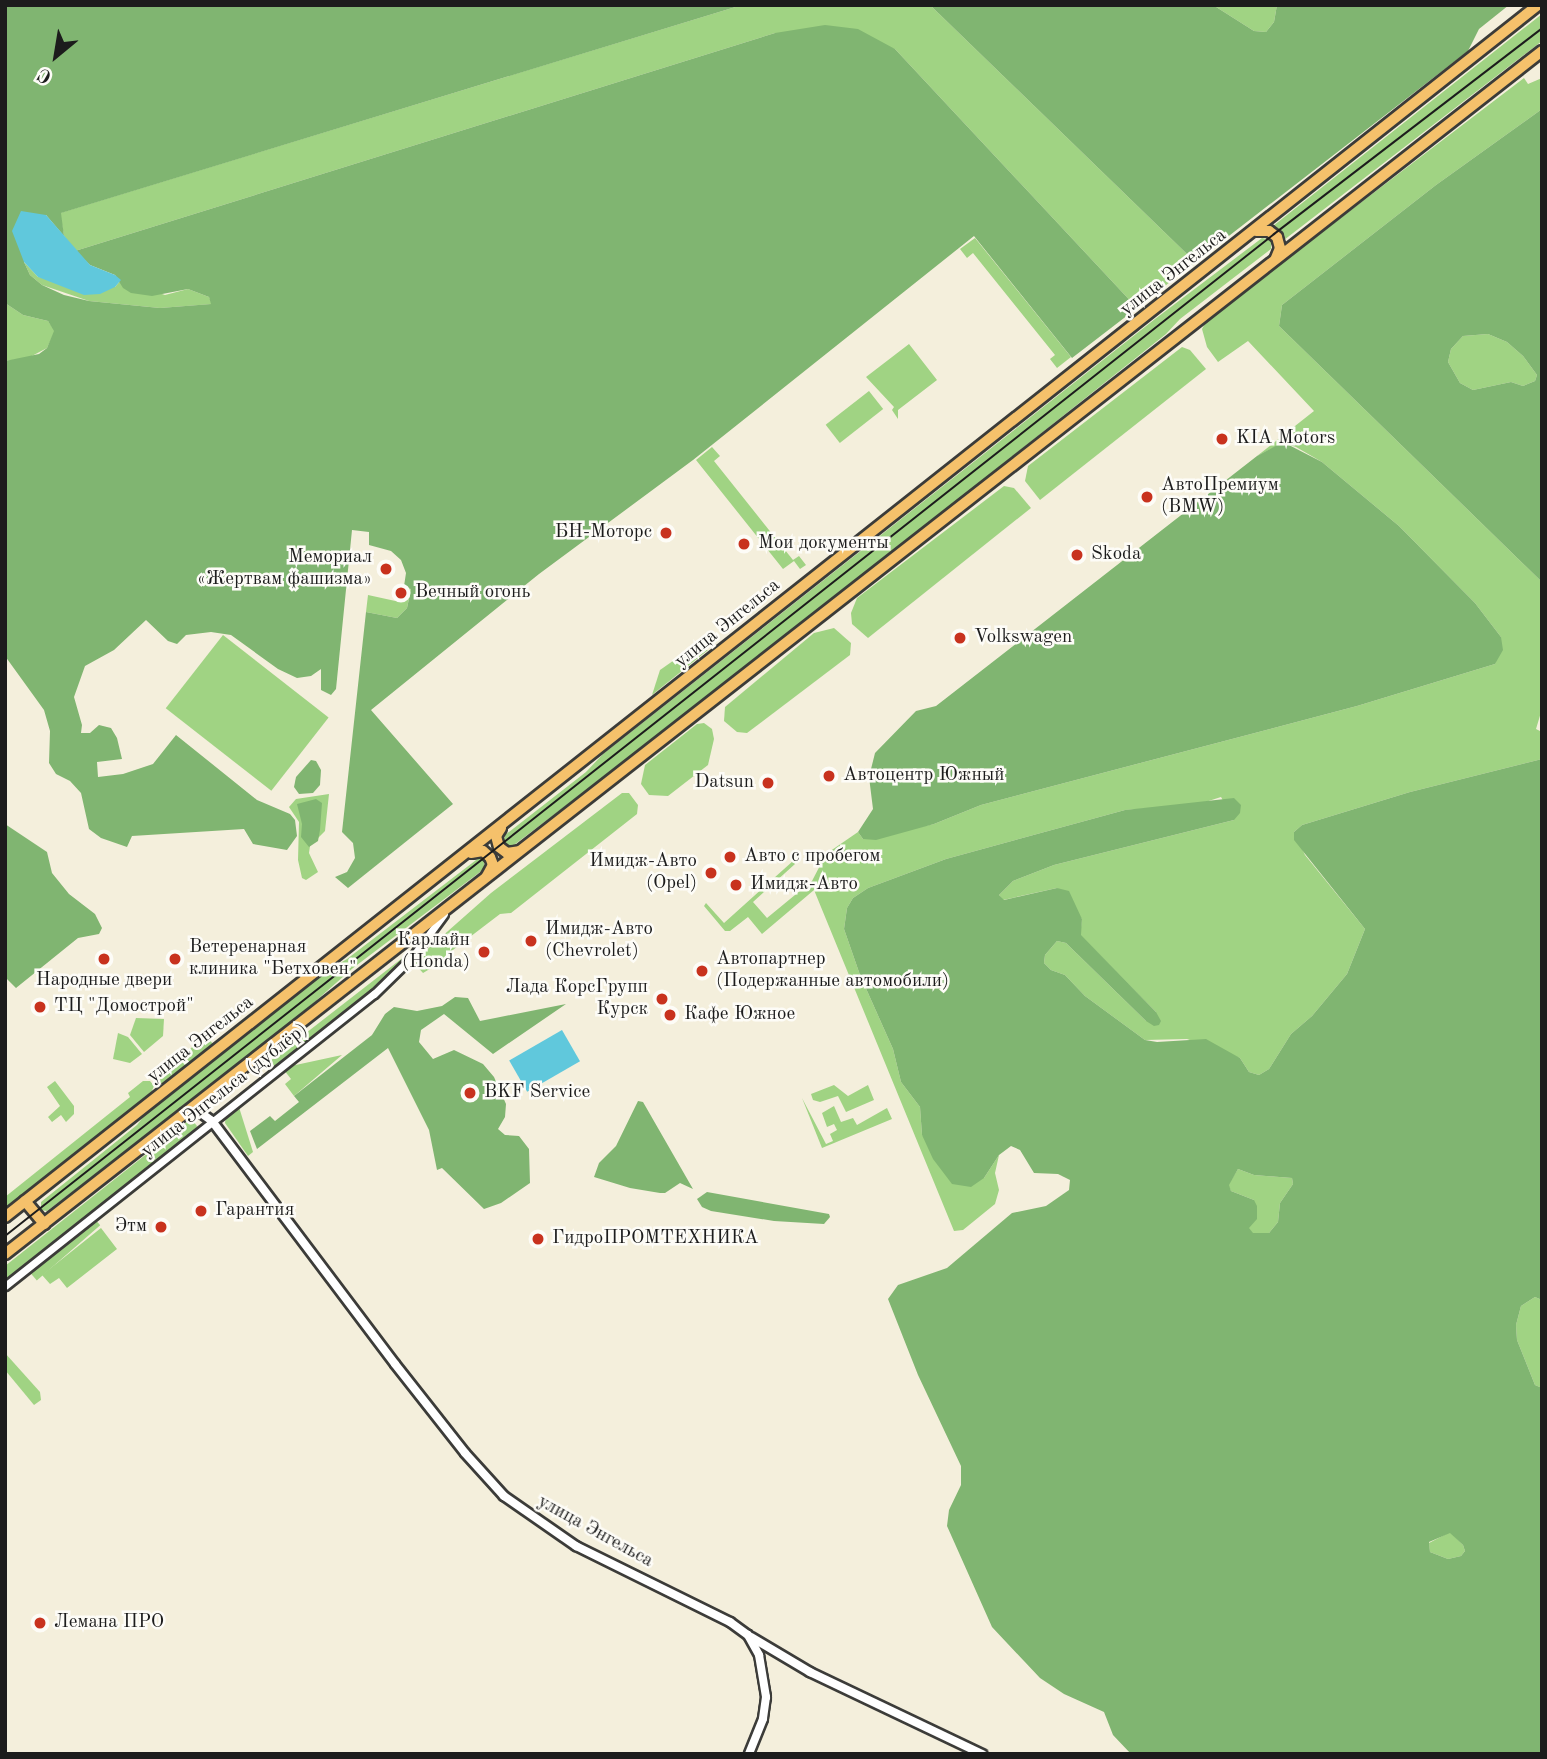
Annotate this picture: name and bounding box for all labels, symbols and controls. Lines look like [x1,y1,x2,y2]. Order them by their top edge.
north arrow [21,21,91,91]
text: С [35,63,55,86]
street label: улица Энгельса [1116,224,1232,322]
place label: KIA Motors [1236,428,1335,450]
marker: KIA Motors [1214,431,1230,447]
place label: АвтоПремиум (BMW) [1161,475,1279,519]
marker: АвтоПремиум (BMW) [1139,489,1155,505]
place label: БН-Моторс [555,522,652,544]
marker: БН-Моторс [658,525,674,541]
place label: Мои документы [758,533,889,555]
marker: Мои документы [736,536,752,552]
place label: Skoda [1091,544,1141,566]
place label: Мемориал «Жертвам фашизма» [197,547,372,591]
marker: Skoda [1069,547,1085,563]
marker: Мемориал «Жертвам фашизма» [378,561,394,577]
street label: улица Энгельса [671,575,785,673]
place label: Вечный огонь [415,582,530,604]
marker: Вечный огонь [393,585,409,601]
place label: Volkswagen [974,627,1072,649]
marker: Volkswagen [952,630,968,646]
place label: Автоцентр Южный [843,765,1005,787]
marker: Автоцентр Южный [821,768,837,784]
place label: Datsun [694,772,754,794]
marker: Datsun [760,775,776,791]
place label: Авто с пробегом [744,846,880,868]
marker: Авто с пробегом [722,849,738,865]
place label: Имидж-Авто (Opel) [589,851,697,895]
marker: Имидж-Авто (Opel) [703,865,719,881]
place label: Имидж-Авто [750,874,858,896]
marker: Имидж-Авто [728,877,744,893]
place label: Имидж-Авто (Chevrolet) [545,919,653,963]
place label: Карлайн (Honda) [397,930,470,974]
marker: Имидж-Авто (Chevrolet) [523,933,539,949]
place label: Ветеренарная клиника "Бетховен" [189,937,356,981]
marker: Карлайн (Honda) [476,944,492,960]
place label: Автопартнер (Подержанные автомобили) [716,949,949,993]
marker: Народные двери [96,951,112,967]
marker: Ветеренарная клиника "Бетховен" [167,951,183,967]
marker: Автопартнер (Подержанные автомобили) [694,963,710,979]
place label: Народные двери [36,970,172,992]
place label: Лада КорсГрупп Курск [506,977,648,1021]
street label: улица Энгельса [143,991,259,1089]
marker: Лада КорсГрупп Курск [654,991,670,1007]
place label: ТЦ "Домострой" [54,996,194,1018]
marker: ТЦ "Домострой" [32,999,48,1015]
place label: Кафе Южное [684,1004,795,1026]
marker: Кафе Южное [662,1007,678,1023]
street label: улица Энгельса (дублёр) [137,1019,313,1163]
place label: BKF Service [484,1082,590,1104]
marker: BKF Service [462,1085,478,1101]
place label: Гарантия [215,1200,294,1222]
marker: Гарантия [193,1203,209,1219]
place label: Этм [115,1216,147,1238]
marker: Этм [153,1219,169,1235]
place label: ГидроПРОМТЕХНИКА [552,1228,759,1250]
marker: ГидроПРОМТЕХНИКА [530,1231,546,1247]
street label: улица Энгельса [533,1491,657,1573]
place label: Лемана ПРО [54,1612,164,1634]
marker: Лемана ПРО [32,1615,48,1631]

